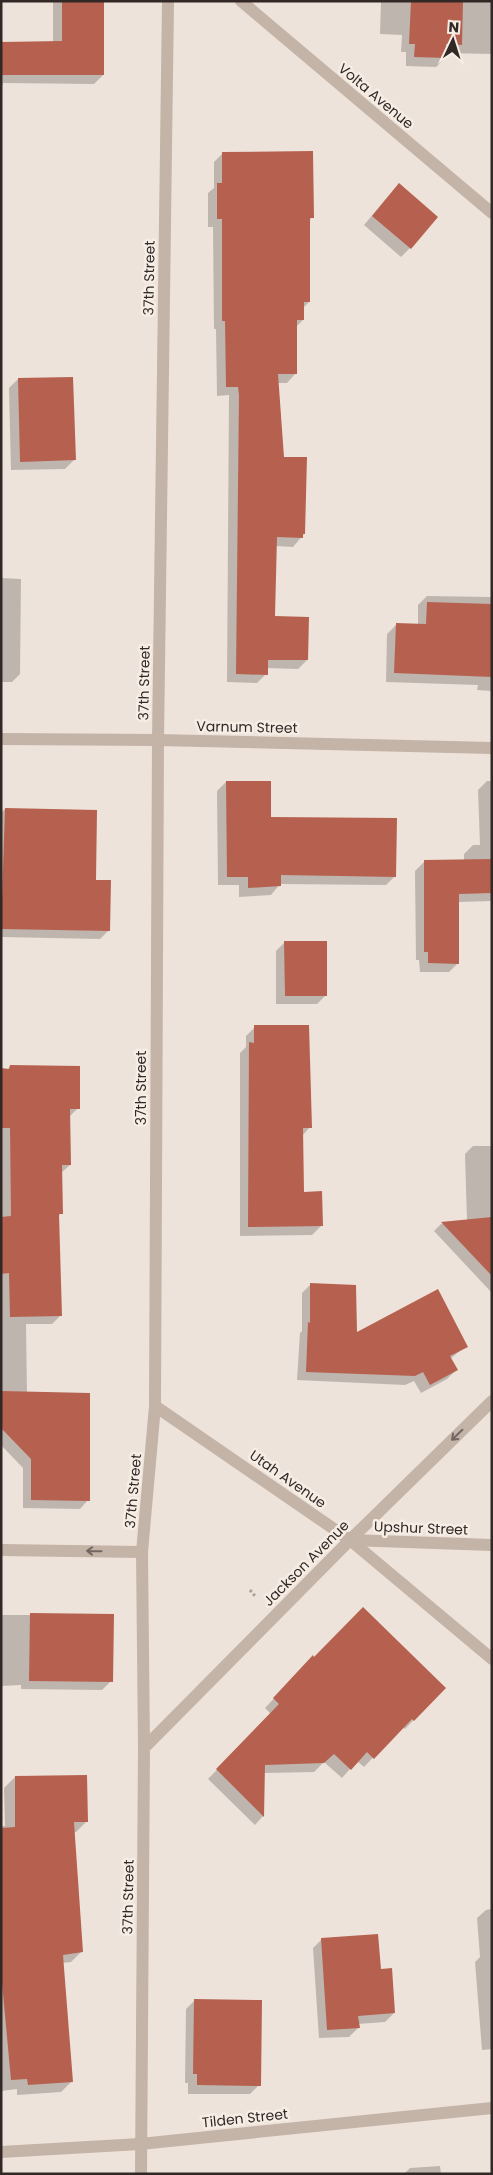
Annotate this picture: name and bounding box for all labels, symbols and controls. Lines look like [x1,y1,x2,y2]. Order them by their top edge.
north arrow [428,15,478,65]
text: N [448,17,460,37]
street label: Volta Avenue [334,59,418,134]
street label: 37th Street [138,240,160,316]
street label: 37th Street [133,645,155,721]
street label: Varnum Street [196,716,298,738]
street label: 37th Street [131,1051,151,1125]
one-way arrow [451,1429,463,1441]
street label: Utah Avenue [246,1445,331,1513]
street label: 37th Street [120,1453,146,1529]
street label: Jackson Avenue [259,1515,354,1610]
street label: Upshur Street [374,1516,468,1540]
one-way arrow [86,1546,102,1556]
street label: 37th Street [117,1859,139,1935]
street label: Tilden Street [201,2104,289,2132]

